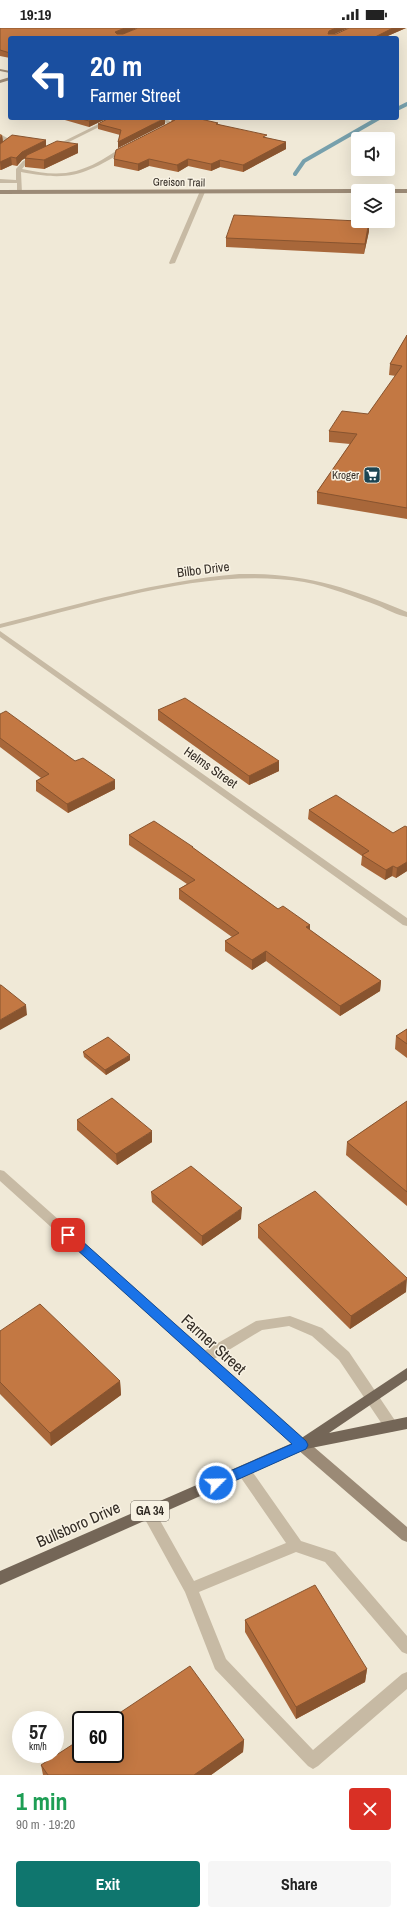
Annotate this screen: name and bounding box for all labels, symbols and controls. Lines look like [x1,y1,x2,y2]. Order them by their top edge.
text: 19:19 [20,4,51,25]
text: 20 m [90,47,142,85]
icon: left [24,52,76,104]
text: Farmer Street [90,83,180,108]
map controls [351,132,395,228]
button: sound [351,132,395,176]
street label: Greison Trail [153,175,205,189]
button: layers [351,184,395,228]
supermarket icon: Kroger [362,465,382,485]
place label: Kroger [332,468,359,482]
street label: Bilbo Drive [176,558,230,581]
street label: Helms Street [181,743,241,792]
pin [51,1218,85,1252]
icon: arrive [57,1224,79,1246]
street label: Farmer Street [177,1309,251,1379]
position arrow [195,1462,237,1504]
street label: Bullsboro Drive [33,1496,123,1552]
road number: GA 34 [131,1501,169,1521]
speed limit sign: 60 [72,1711,124,1763]
text: 57 [29,1718,47,1745]
text: km/h [29,1740,47,1753]
text: 1 min [16,1785,67,1817]
button: close [349,1788,391,1830]
text: 90 m · 19:20 [16,1816,75,1833]
button: Exit [16,1861,200,1907]
button: Share [208,1861,391,1907]

